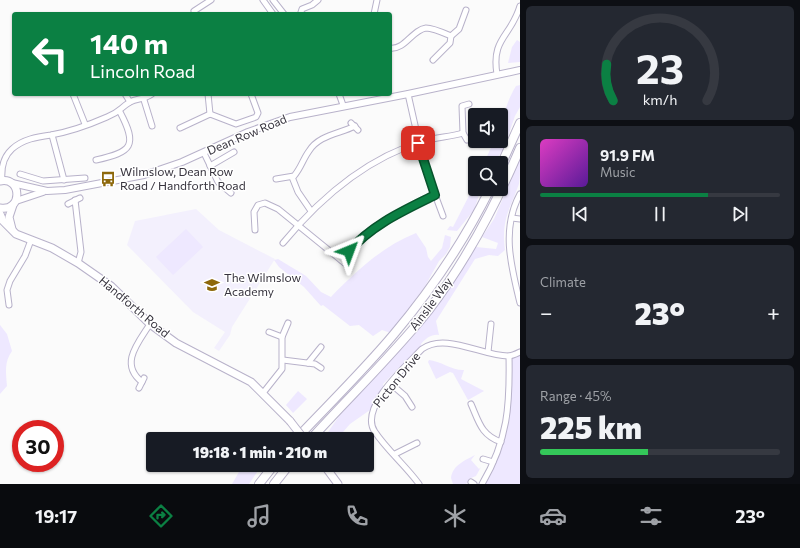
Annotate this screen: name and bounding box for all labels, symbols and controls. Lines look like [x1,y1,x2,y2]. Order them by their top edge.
text: 140 m [90,26,168,60]
icon: left [24,28,76,80]
text: 23 [636,42,684,93]
text: Lincoln Road [90,60,195,82]
text: km/h [643,89,677,107]
map controls [468,108,508,196]
button: sound [468,108,508,148]
street label: Dean Row Road [205,111,289,157]
pin [401,126,435,160]
icon: arrive [407,132,429,154]
text: 91.9 FM [600,146,655,164]
button: search [468,156,508,196]
place label: Wilmslow, Dean Row Road / Handforth Road [120,164,246,192]
text: Music [600,164,635,180]
bus stop icon: Wilmslow, Dean Row Road / Handforth Road [99,170,117,188]
icon: previous [569,203,591,225]
icon: pause [649,203,671,225]
icon: next [729,203,751,225]
position arrow [328,230,370,272]
place label: The Wilmslow Academy [224,270,302,298]
street label: Handforth Road [97,273,173,340]
street label: Ainslie Way [406,274,455,333]
text: Climate [540,274,586,290]
school or university icon: The Wilmslow Academy [203,276,221,294]
text: 23° [635,294,685,331]
text: − [540,299,553,326]
text: + [767,299,780,326]
street label: Picton Drive [370,349,423,410]
text: Range · 45% [540,388,611,404]
text: 225 km [540,408,642,445]
speed limit sign: 30 [12,420,64,472]
text: 19:18 · 1 min · 210 m [193,443,327,461]
icon: directions [147,502,175,530]
icon: music [245,502,273,530]
icon: phone [343,502,371,530]
icon: climate [441,502,469,530]
icon: car [539,502,567,530]
icon: filters [637,502,665,530]
text: 19:17 [35,505,77,527]
text: 23° [735,505,765,527]

